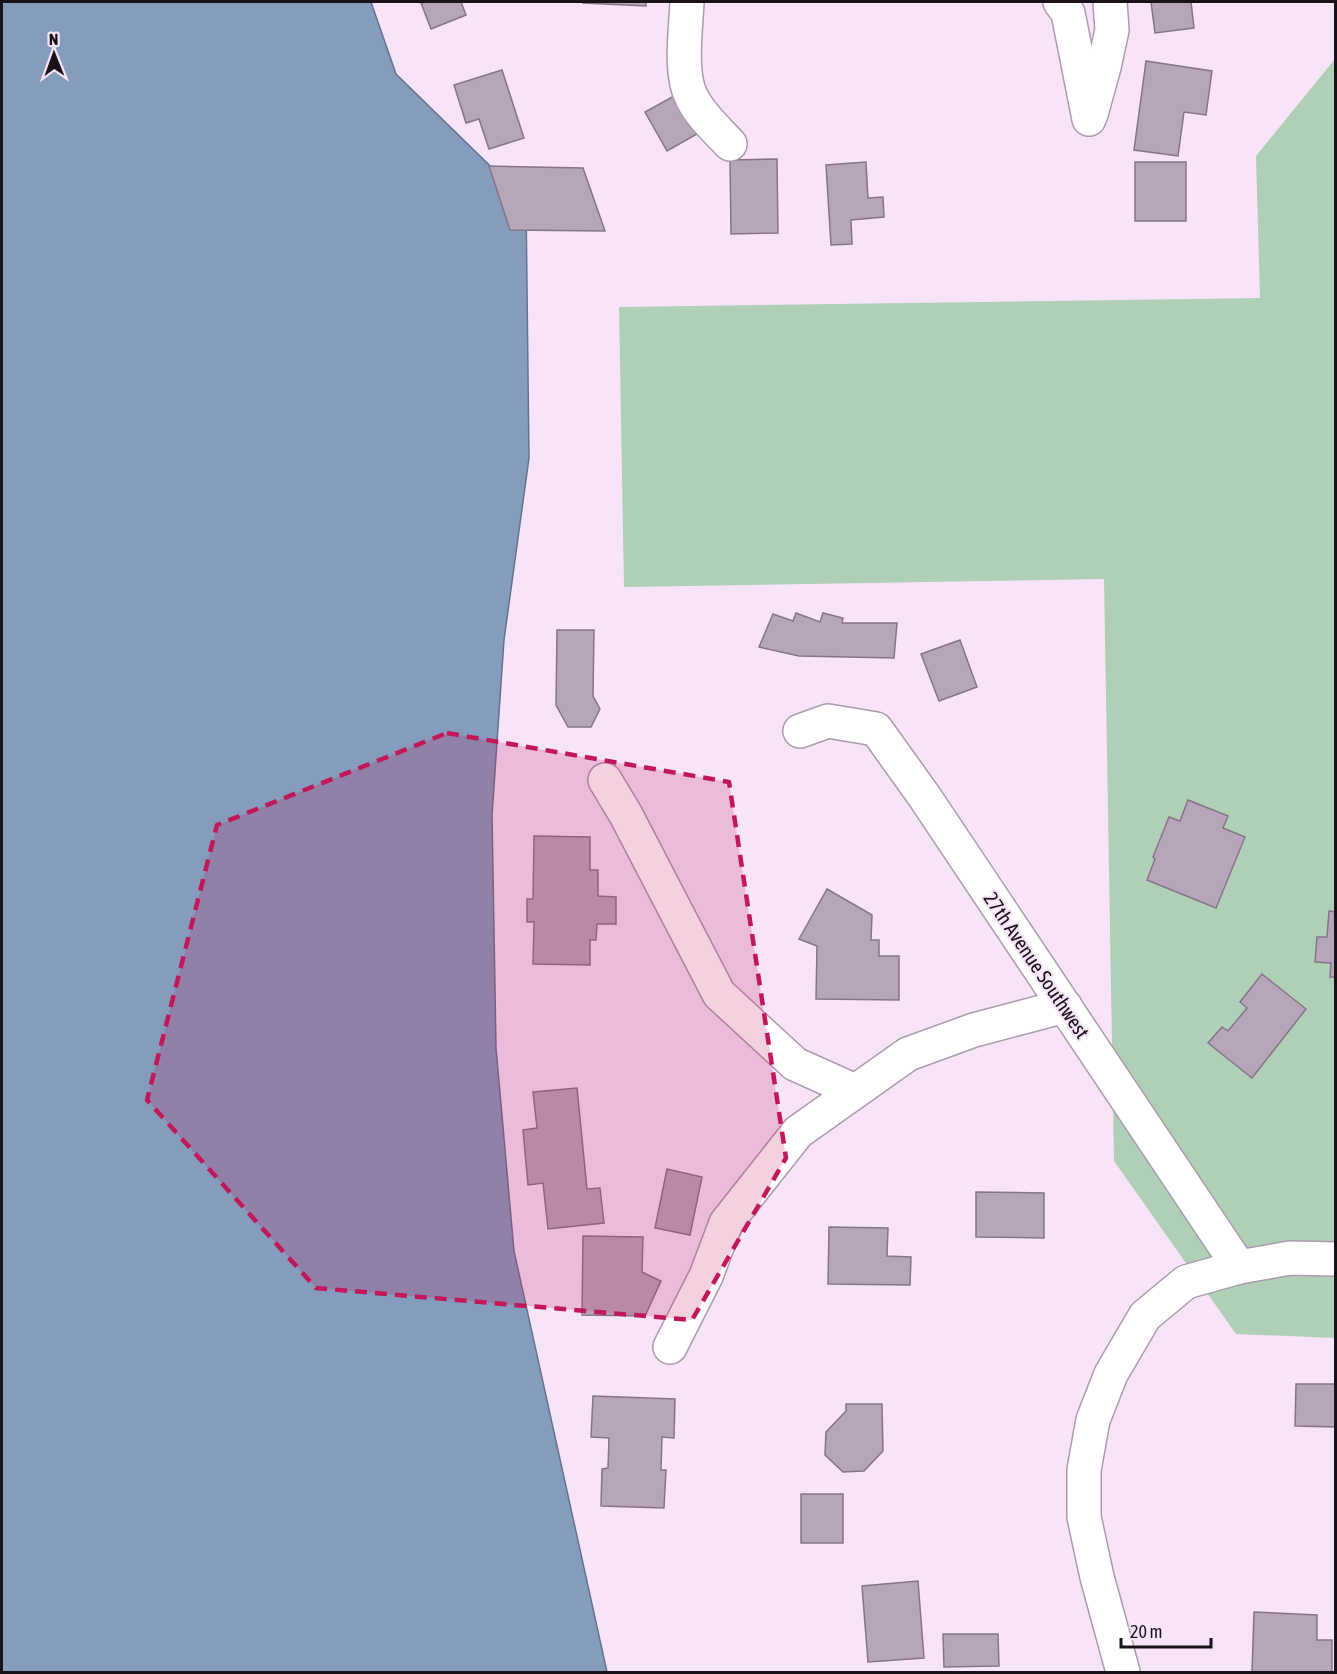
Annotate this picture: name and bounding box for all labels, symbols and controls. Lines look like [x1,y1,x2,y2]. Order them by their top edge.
north arrow [24,24,84,84]
text: N [49,30,59,48]
street label: 27th Avenue Southwest [979,887,1095,1043]
scale bar [1121,1611,1211,1649]
text: 20 m [1130,1621,1162,1642]

